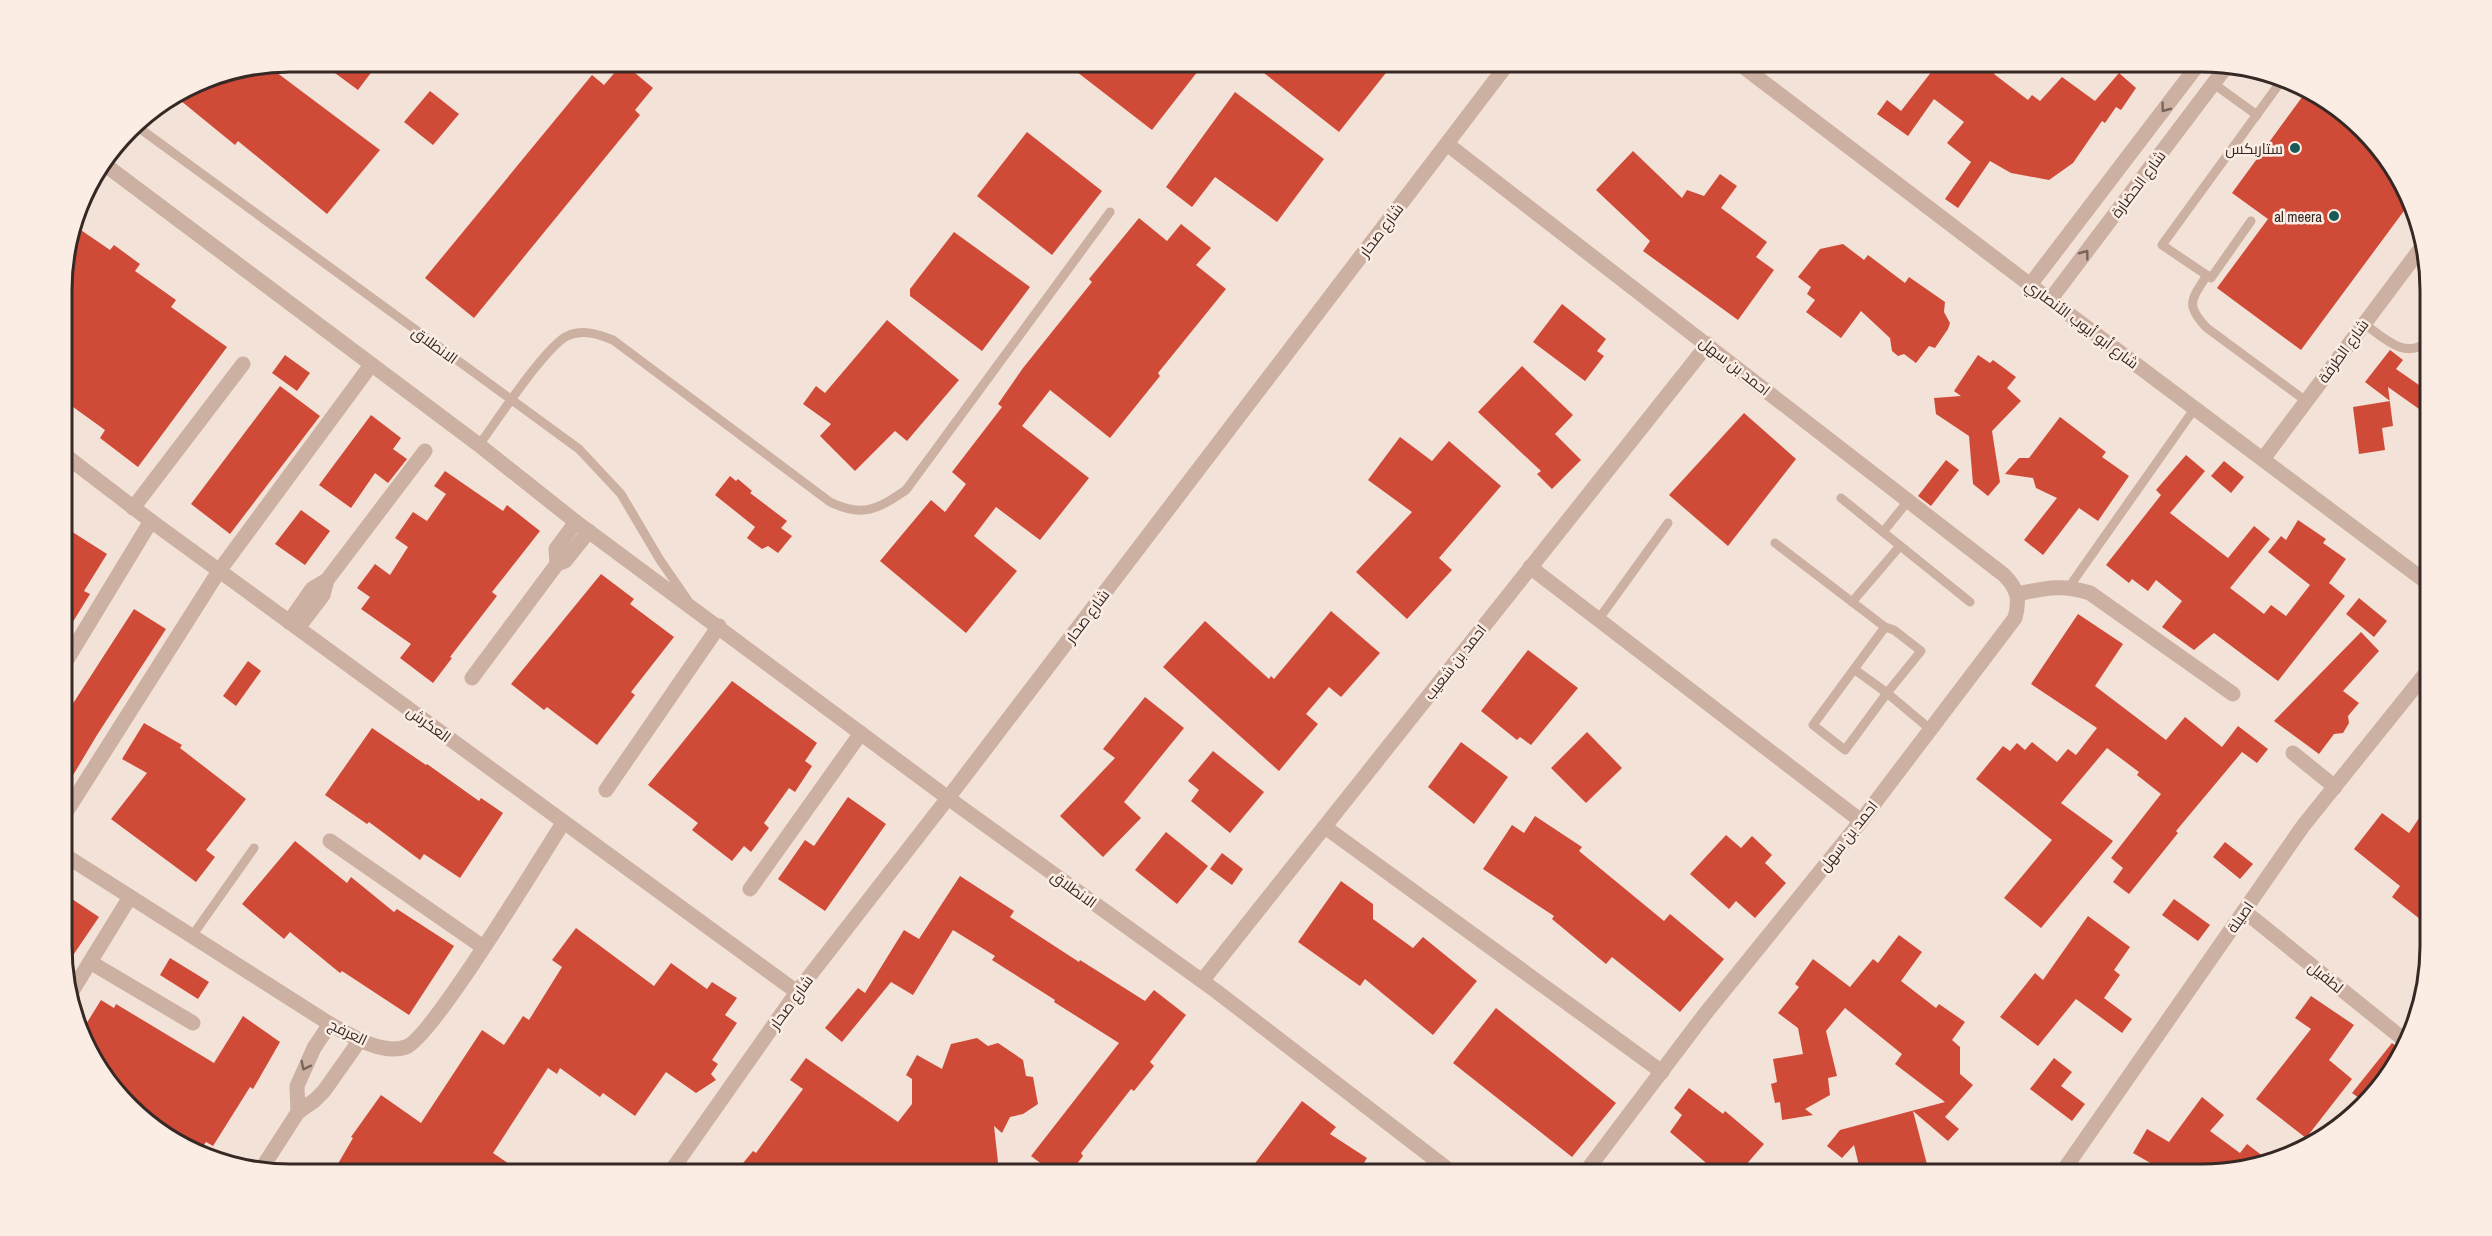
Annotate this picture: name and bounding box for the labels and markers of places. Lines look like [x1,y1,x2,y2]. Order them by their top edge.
place label: ستاربكس [2225,138,2283,159]
marker: ستاربكس [2288,141,2302,155]
place label: al meera [2274,206,2322,227]
marker: al meera [2327,209,2341,223]

